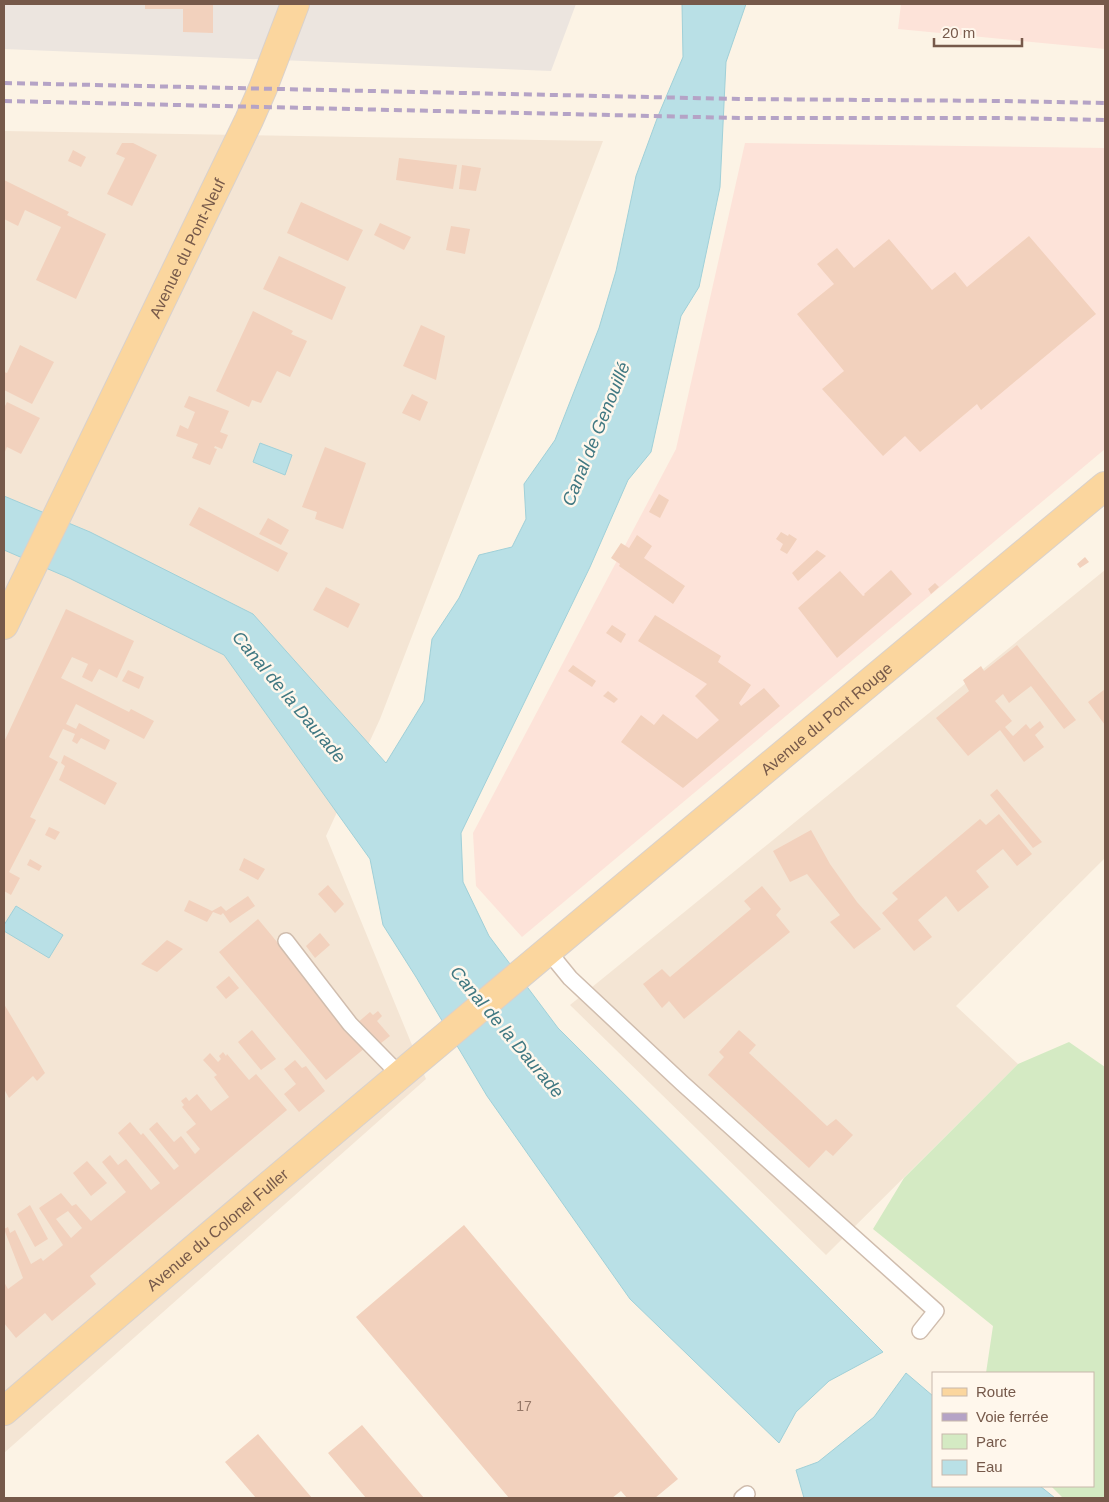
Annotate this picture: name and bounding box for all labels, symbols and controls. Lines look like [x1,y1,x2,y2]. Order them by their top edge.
scale bar [934,15,1022,47]
text: 20 m [942,24,975,41]
street label: Avenue du Pont-Neuf [146,175,228,320]
water label: Canal de Genouillé [558,359,634,509]
water label: Canal de la Daurade [228,627,350,767]
street label: Avenue du Pont Rouge [757,659,895,778]
water label: Canal de la Daurade [446,962,568,1102]
street label: Avenue du Colonel Fuller [143,1164,292,1294]
legend [932,1372,1094,1487]
text: Route [976,1383,1016,1400]
house number: 17 [516,1398,532,1414]
text: Voie ferrée [976,1408,1049,1425]
text: Parc [976,1433,1007,1450]
text: Eau [976,1458,1003,1475]

